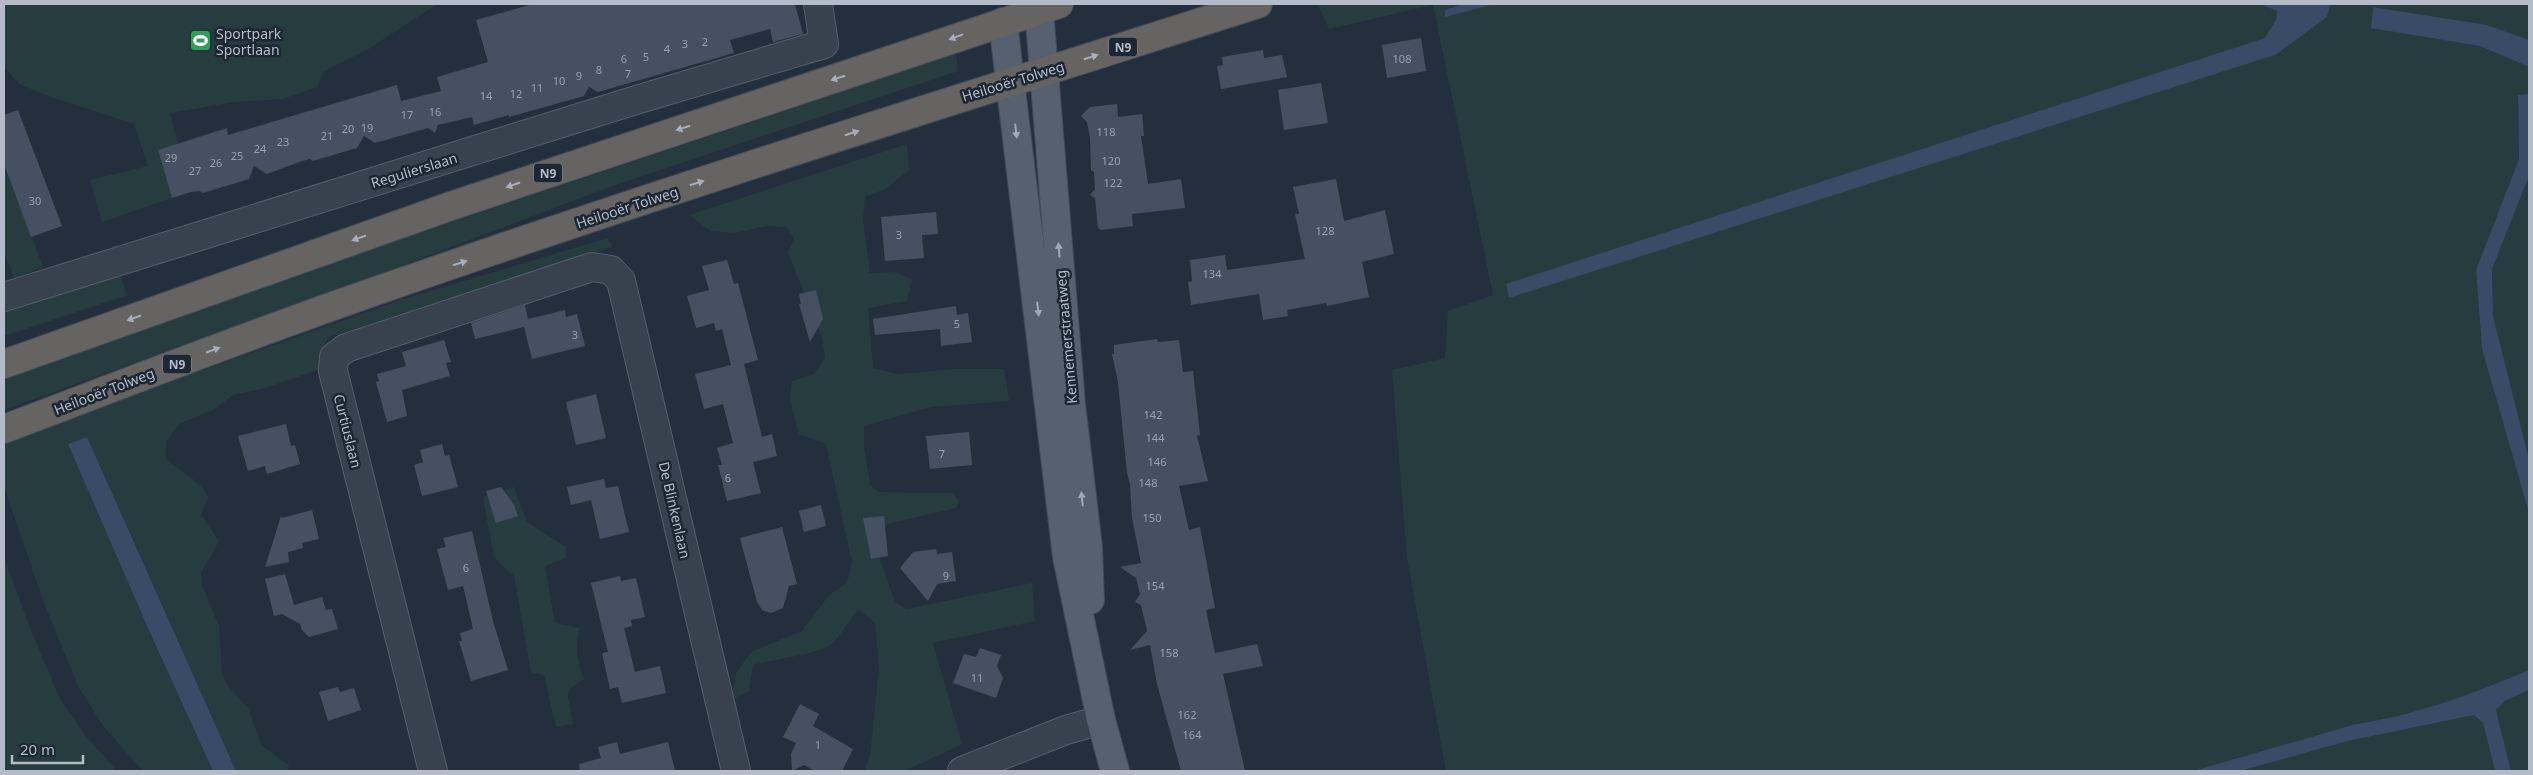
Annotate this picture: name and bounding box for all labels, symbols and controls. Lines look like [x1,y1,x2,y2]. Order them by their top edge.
place label: Sportpark Sportlaan [216,24,282,59]
sports icon: Sportpark Sportlaan [188,29,212,53]
house number: 2 [702,34,708,49]
one-way arrow [949,34,964,41]
house number: 3 [682,36,688,51]
road number: N9 [1109,38,1137,56]
house number: 4 [664,41,671,56]
house number: 5 [643,49,649,64]
house number: 6 [621,51,627,66]
house number: 108 [1393,51,1411,66]
one-way arrow [1084,53,1099,61]
street label: Heilooër Tolweg [959,56,1067,106]
house number: 8 [596,62,602,77]
house number: 7 [625,66,631,81]
house number: 9 [576,68,582,83]
house number: 10 [553,73,565,88]
one-way arrow [830,74,845,82]
house number: 11 [531,80,543,95]
house number: 12 [510,86,522,101]
house number: 14 [480,88,493,103]
house number: 16 [429,104,441,119]
house number: 17 [401,107,413,122]
house number: 19 [361,120,373,135]
house number: 20 [342,121,354,136]
one-way arrow [1012,123,1020,139]
house number: 118 [1097,124,1115,139]
one-way arrow [676,125,691,132]
house number: 21 [321,128,333,143]
one-way arrow [844,129,859,136]
house number: 23 [277,134,289,149]
house number: 24 [254,141,267,156]
house number: 25 [231,148,243,163]
street label: Regulierslaan [368,148,460,192]
house number: 29 [165,150,177,165]
house number: 120 [1102,153,1120,168]
house number: 26 [210,155,222,170]
house number: 27 [189,163,201,178]
road number: N9 [534,164,562,182]
house number: 122 [1104,175,1122,190]
one-way arrow [690,179,705,187]
one-way arrow [505,181,520,189]
street label: Heilooër Tolweg [574,182,680,232]
house number: 30 [29,193,41,208]
house number: 128 [1316,223,1334,238]
house number: 3 [896,227,902,242]
one-way arrow [351,234,366,242]
one-way arrow [1055,242,1063,258]
one-way arrow [453,258,468,266]
house number: 134 [1203,266,1222,281]
street label: Kennemerstraatweg [1051,269,1081,405]
one-way arrow [1034,302,1042,318]
one-way arrow [126,314,141,322]
house number: 5 [954,316,960,331]
house number: 3 [572,327,578,342]
one-way arrow [206,346,221,354]
road number: N9 [163,354,191,374]
street label: Heilooër Tolweg [51,363,157,419]
street label: Curtiuslaan [330,392,366,470]
house number: 142 [1144,407,1162,422]
house number: 144 [1146,430,1165,445]
house number: 7 [939,446,945,461]
house number: 146 [1148,454,1166,469]
street label: De Blinkenlaan [655,460,695,560]
house number: 6 [725,470,731,485]
house number: 148 [1139,475,1157,490]
one-way arrow [1078,491,1086,507]
house number: 150 [1143,510,1161,525]
house number: 6 [463,560,469,575]
house number: 9 [943,568,949,583]
house number: 154 [1146,578,1165,593]
house number: 158 [1160,645,1178,660]
house number: 11 [971,670,983,685]
house number: 162 [1178,707,1196,722]
house number: 164 [1183,727,1202,742]
scale bar [12,732,84,764]
house number: 1 [815,737,821,752]
text: 20 m [20,739,55,759]

